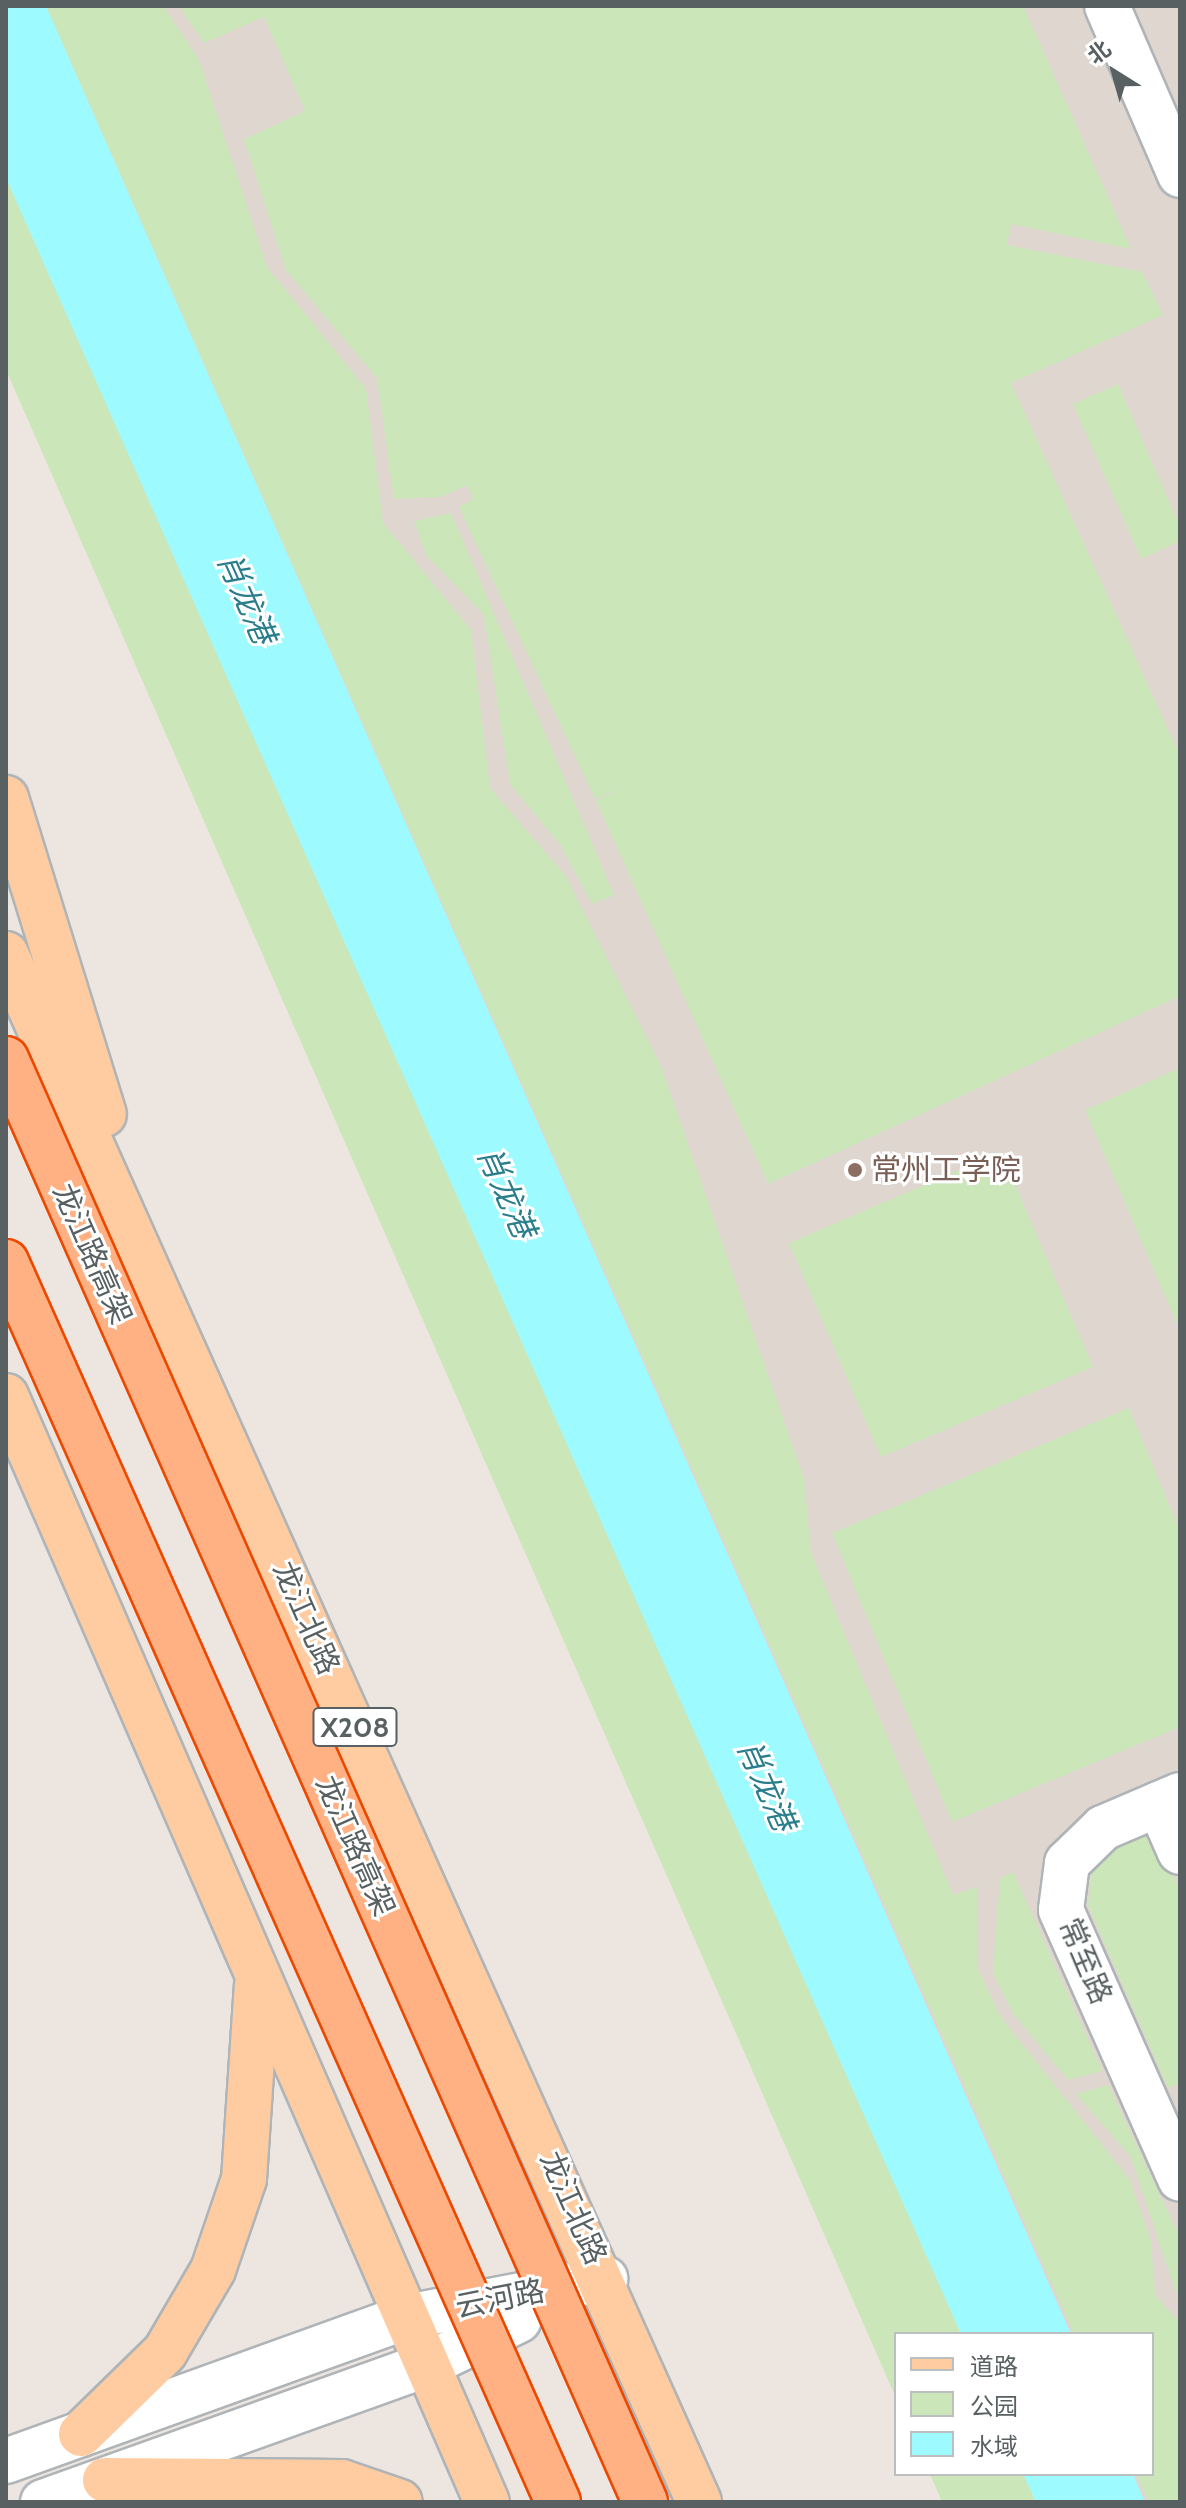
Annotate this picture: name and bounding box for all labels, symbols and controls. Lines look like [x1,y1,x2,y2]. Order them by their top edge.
north arrow [1074,32,1154,112]
text: 北 [1082,35,1116,70]
water label: 肖龙港 [209,546,283,650]
water label: 肖龙港 [469,1140,543,1244]
place label: 常州工学院 [871,1152,1021,1188]
marker: 常州工学院 [846,1161,864,1179]
street label: 龙江路高架 [45,1178,139,1330]
street label: 龙江北路 [265,1556,347,1680]
road number: X208 [311,1703,399,1751]
water label: 肖龙港 [729,1733,803,1837]
street label: 龙江路高架 [308,1770,402,1922]
street label: 常至路 [1051,1913,1119,2009]
street label: 龙江北路 [532,2146,614,2270]
street label: 云河路 [452,2273,548,2325]
legend [894,2332,1154,2476]
text: 道路 [970,2352,1018,2381]
text: 公园 [970,2392,1018,2421]
text: 水域 [970,2432,1018,2461]

